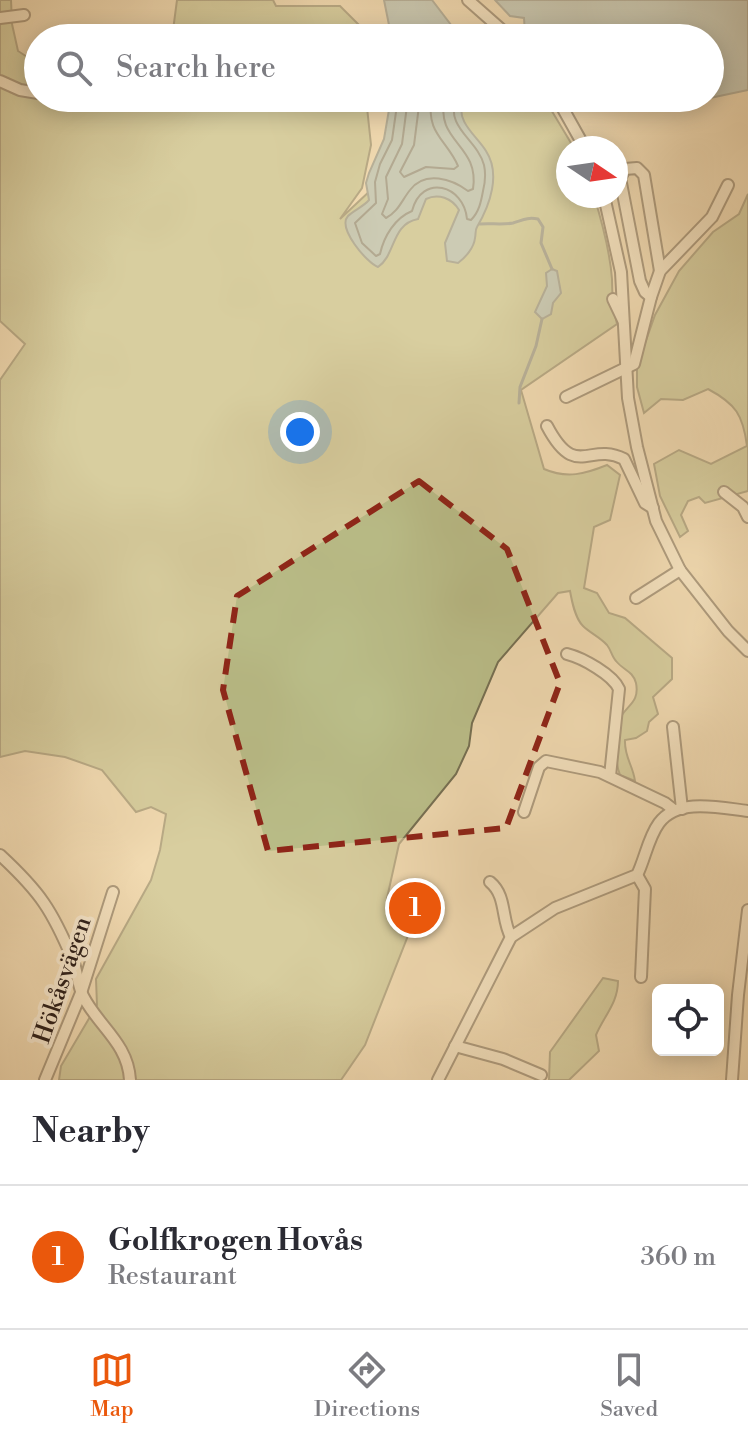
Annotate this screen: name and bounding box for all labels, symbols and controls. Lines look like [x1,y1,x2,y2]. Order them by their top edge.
search box [24,24,724,112]
icon: search [52,46,96,90]
text: Search here [116,49,276,87]
north arrow [556,136,628,208]
your location [280,412,320,452]
pin: 1 [389,878,441,938]
street label: Hökåsvägen [27,913,99,1047]
map controls [652,984,724,1056]
button: locate [652,984,724,1056]
text: Nearby [32,1111,150,1153]
text: Golfkrogen Hovås [108,1222,363,1260]
text: 1 [52,1241,64,1273]
text: 360 m [641,1241,716,1273]
text: Restaurant [108,1260,237,1292]
tab: Map [90,1348,134,1423]
tab: Directions [314,1348,420,1423]
tab: Saved [600,1348,658,1423]

